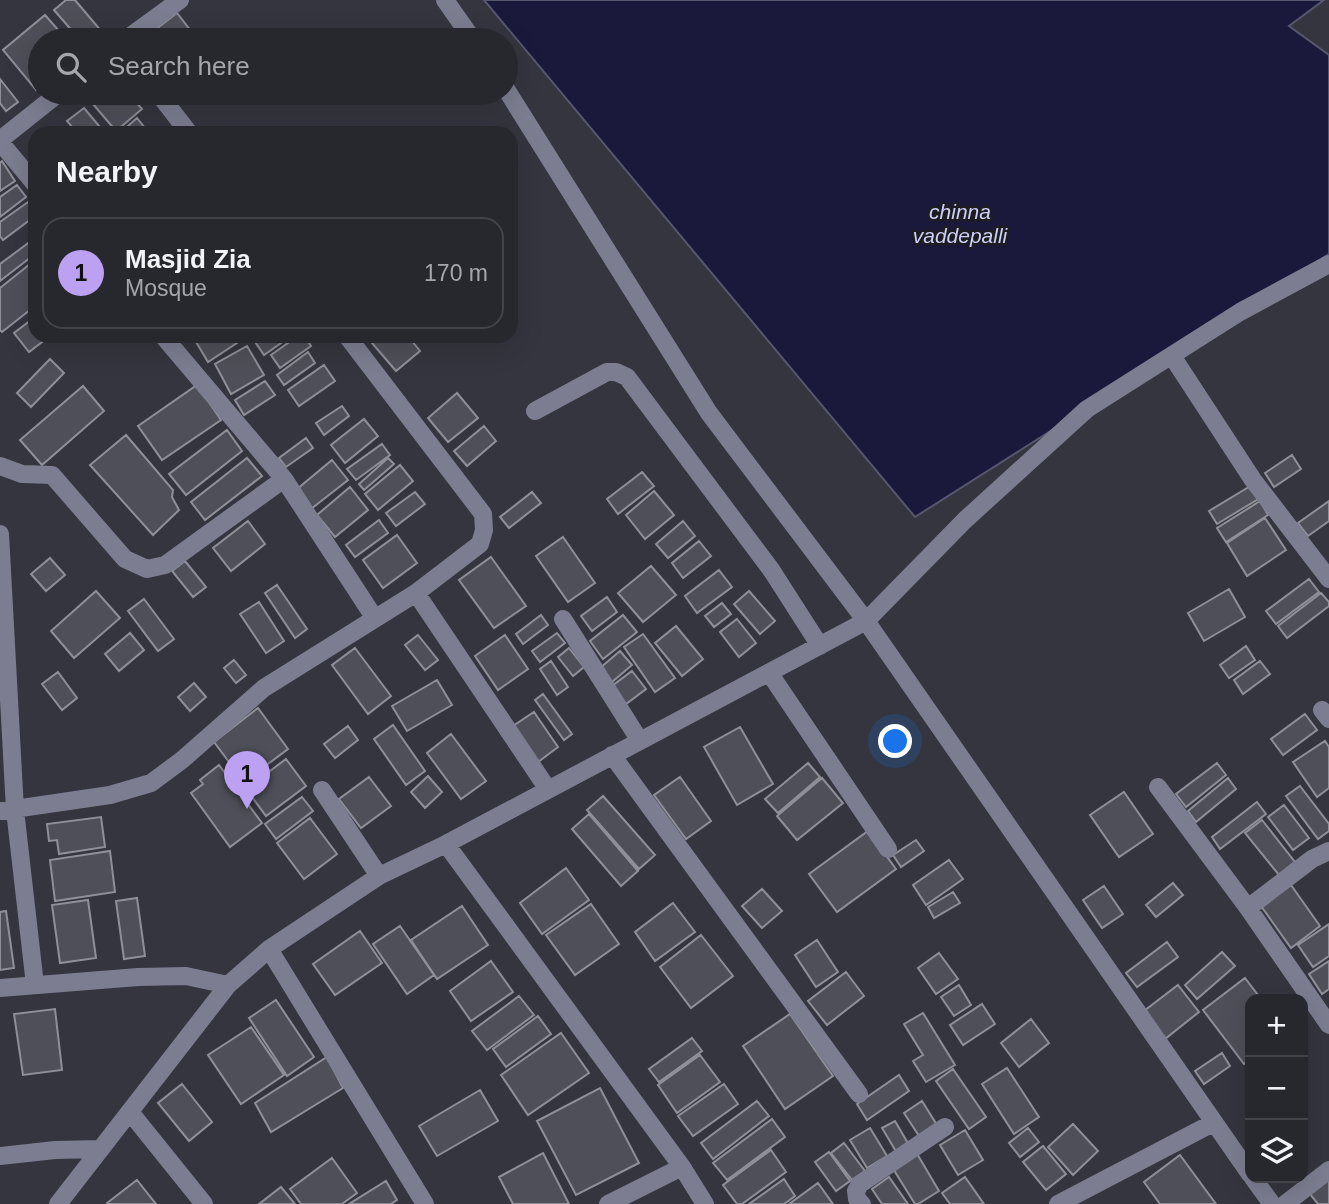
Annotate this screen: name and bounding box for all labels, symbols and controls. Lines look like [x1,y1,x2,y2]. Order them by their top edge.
search box [28,28,518,105]
icon: search [52,48,90,86]
text: Search here [108,51,250,81]
text: Nearby [56,155,158,188]
water label: chinna vaddepalli [913,200,1009,247]
text: Masjid Zia [125,244,251,274]
text: 1 [75,260,87,286]
text: 170 m [424,260,488,286]
text: Mosque [125,275,207,301]
your location [878,724,912,758]
pin: 1 [224,751,270,809]
map controls [1245,994,1308,1183]
button: + [1245,994,1308,1057]
button: − [1245,1057,1308,1120]
button: layers [1245,1120,1308,1183]

